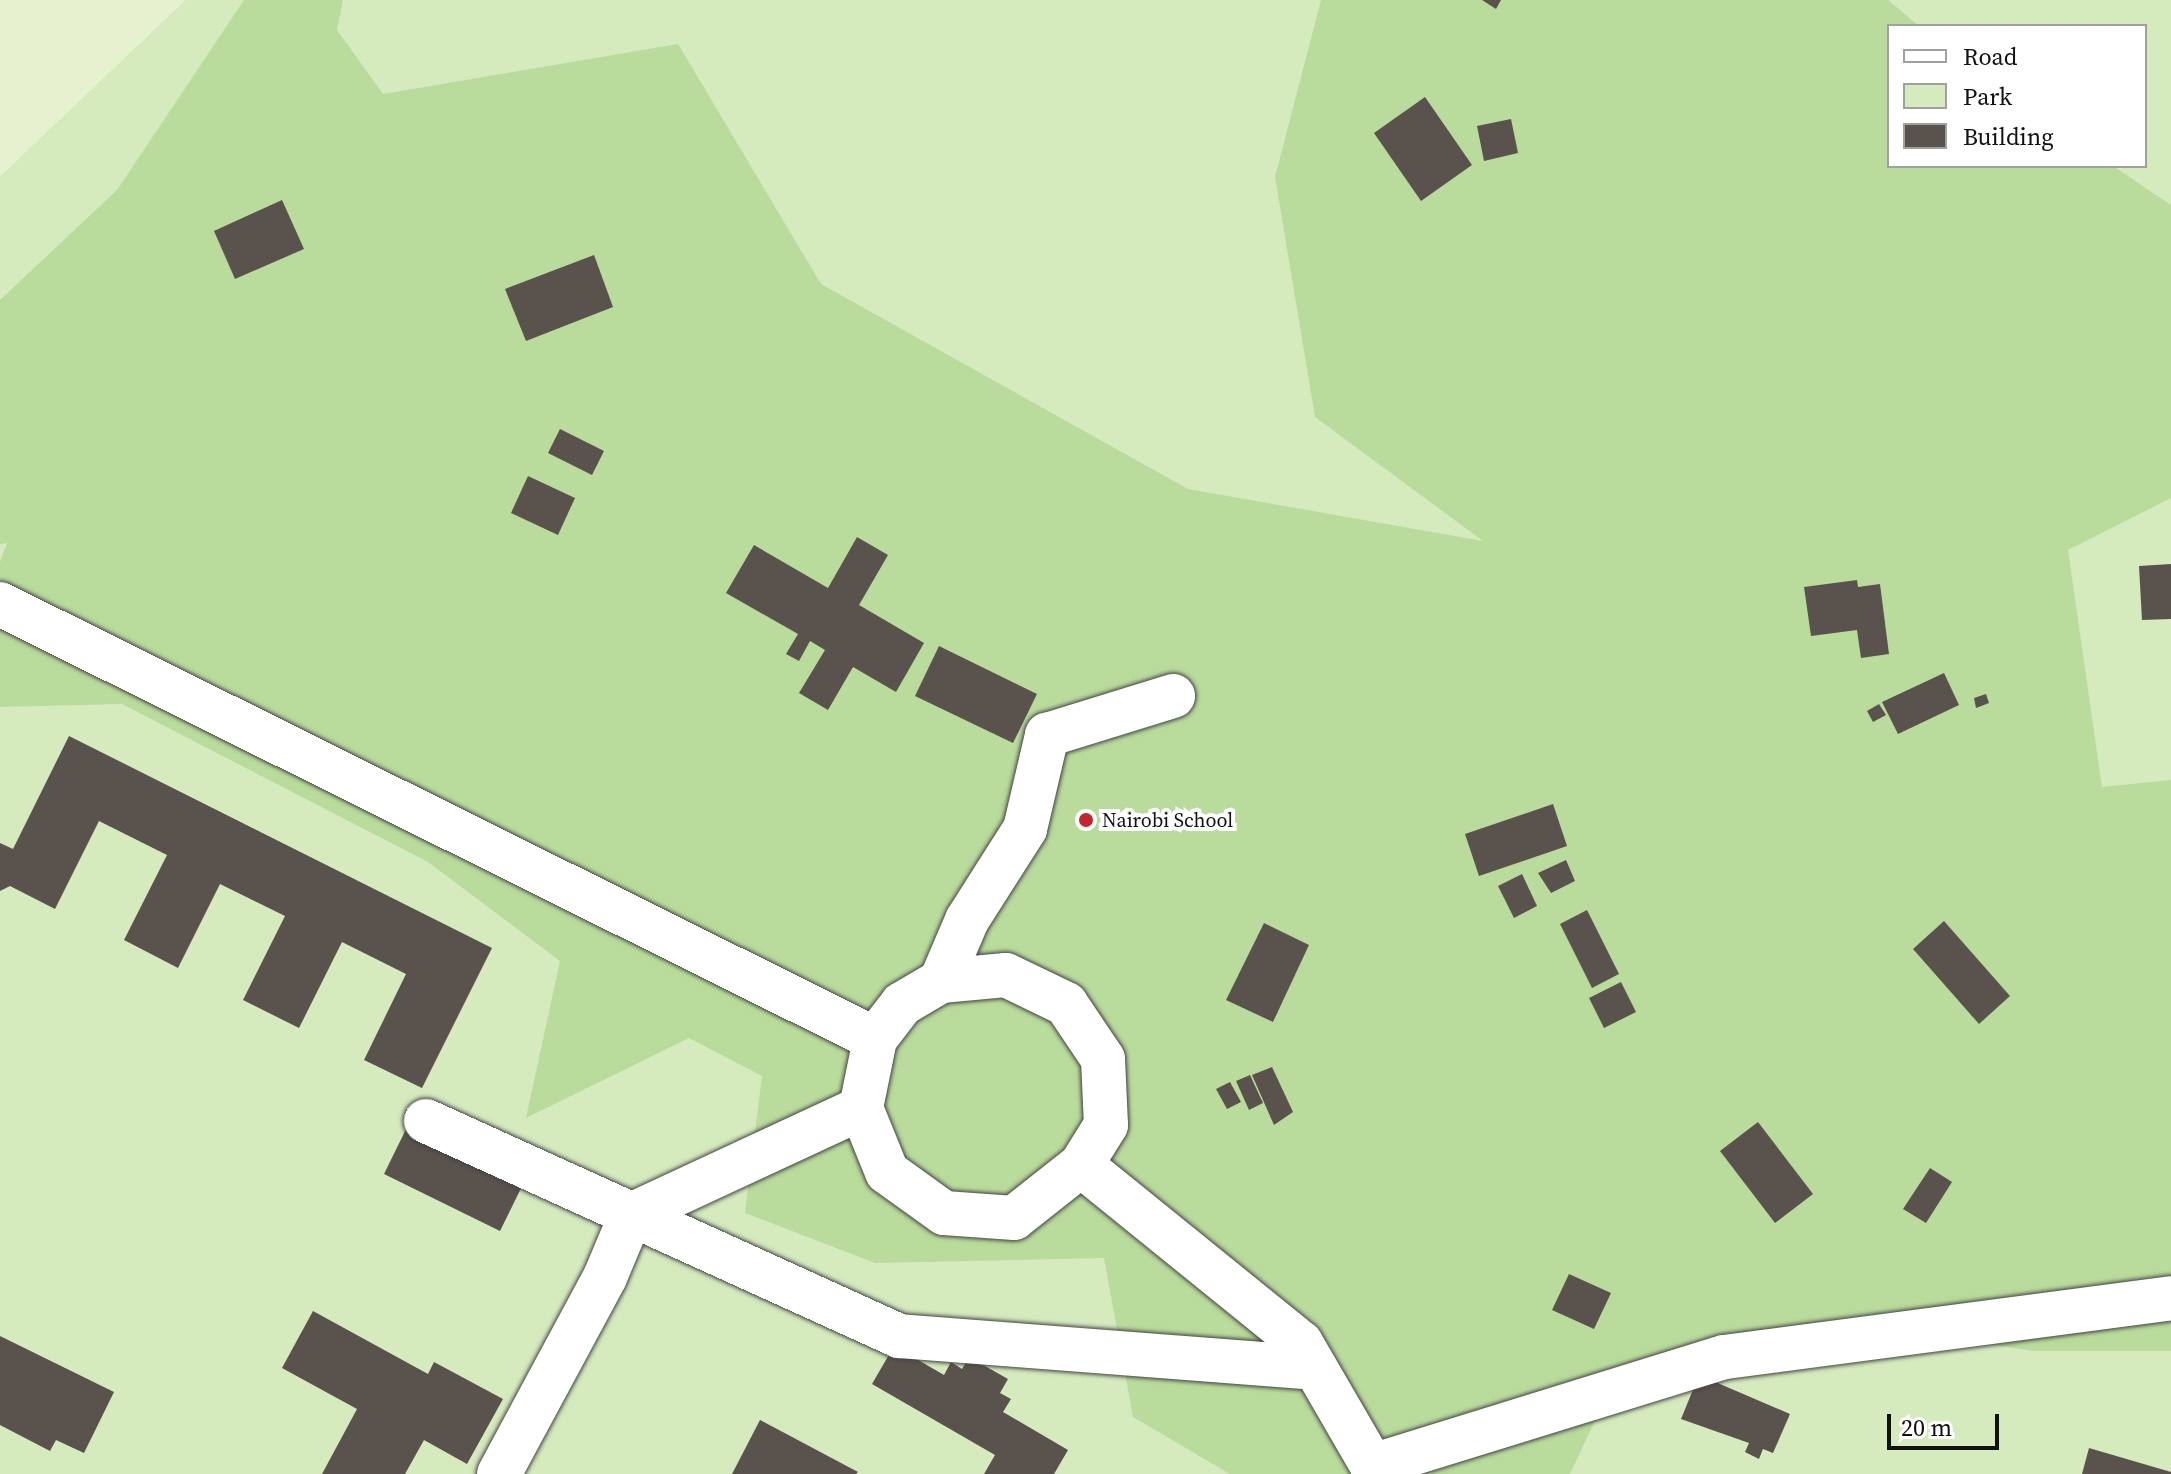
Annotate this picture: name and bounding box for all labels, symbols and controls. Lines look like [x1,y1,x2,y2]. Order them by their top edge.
legend [1887,24,2147,168]
text: Road [1963,40,2017,73]
text: Park [1963,80,2012,113]
text: Building [1963,120,2054,153]
place label: Nairobi School [1102,808,1233,832]
marker: Nairobi School [1077,811,1095,829]
scale bar [1891,1398,2003,1448]
text: 20 m [1901,1411,1952,1444]

